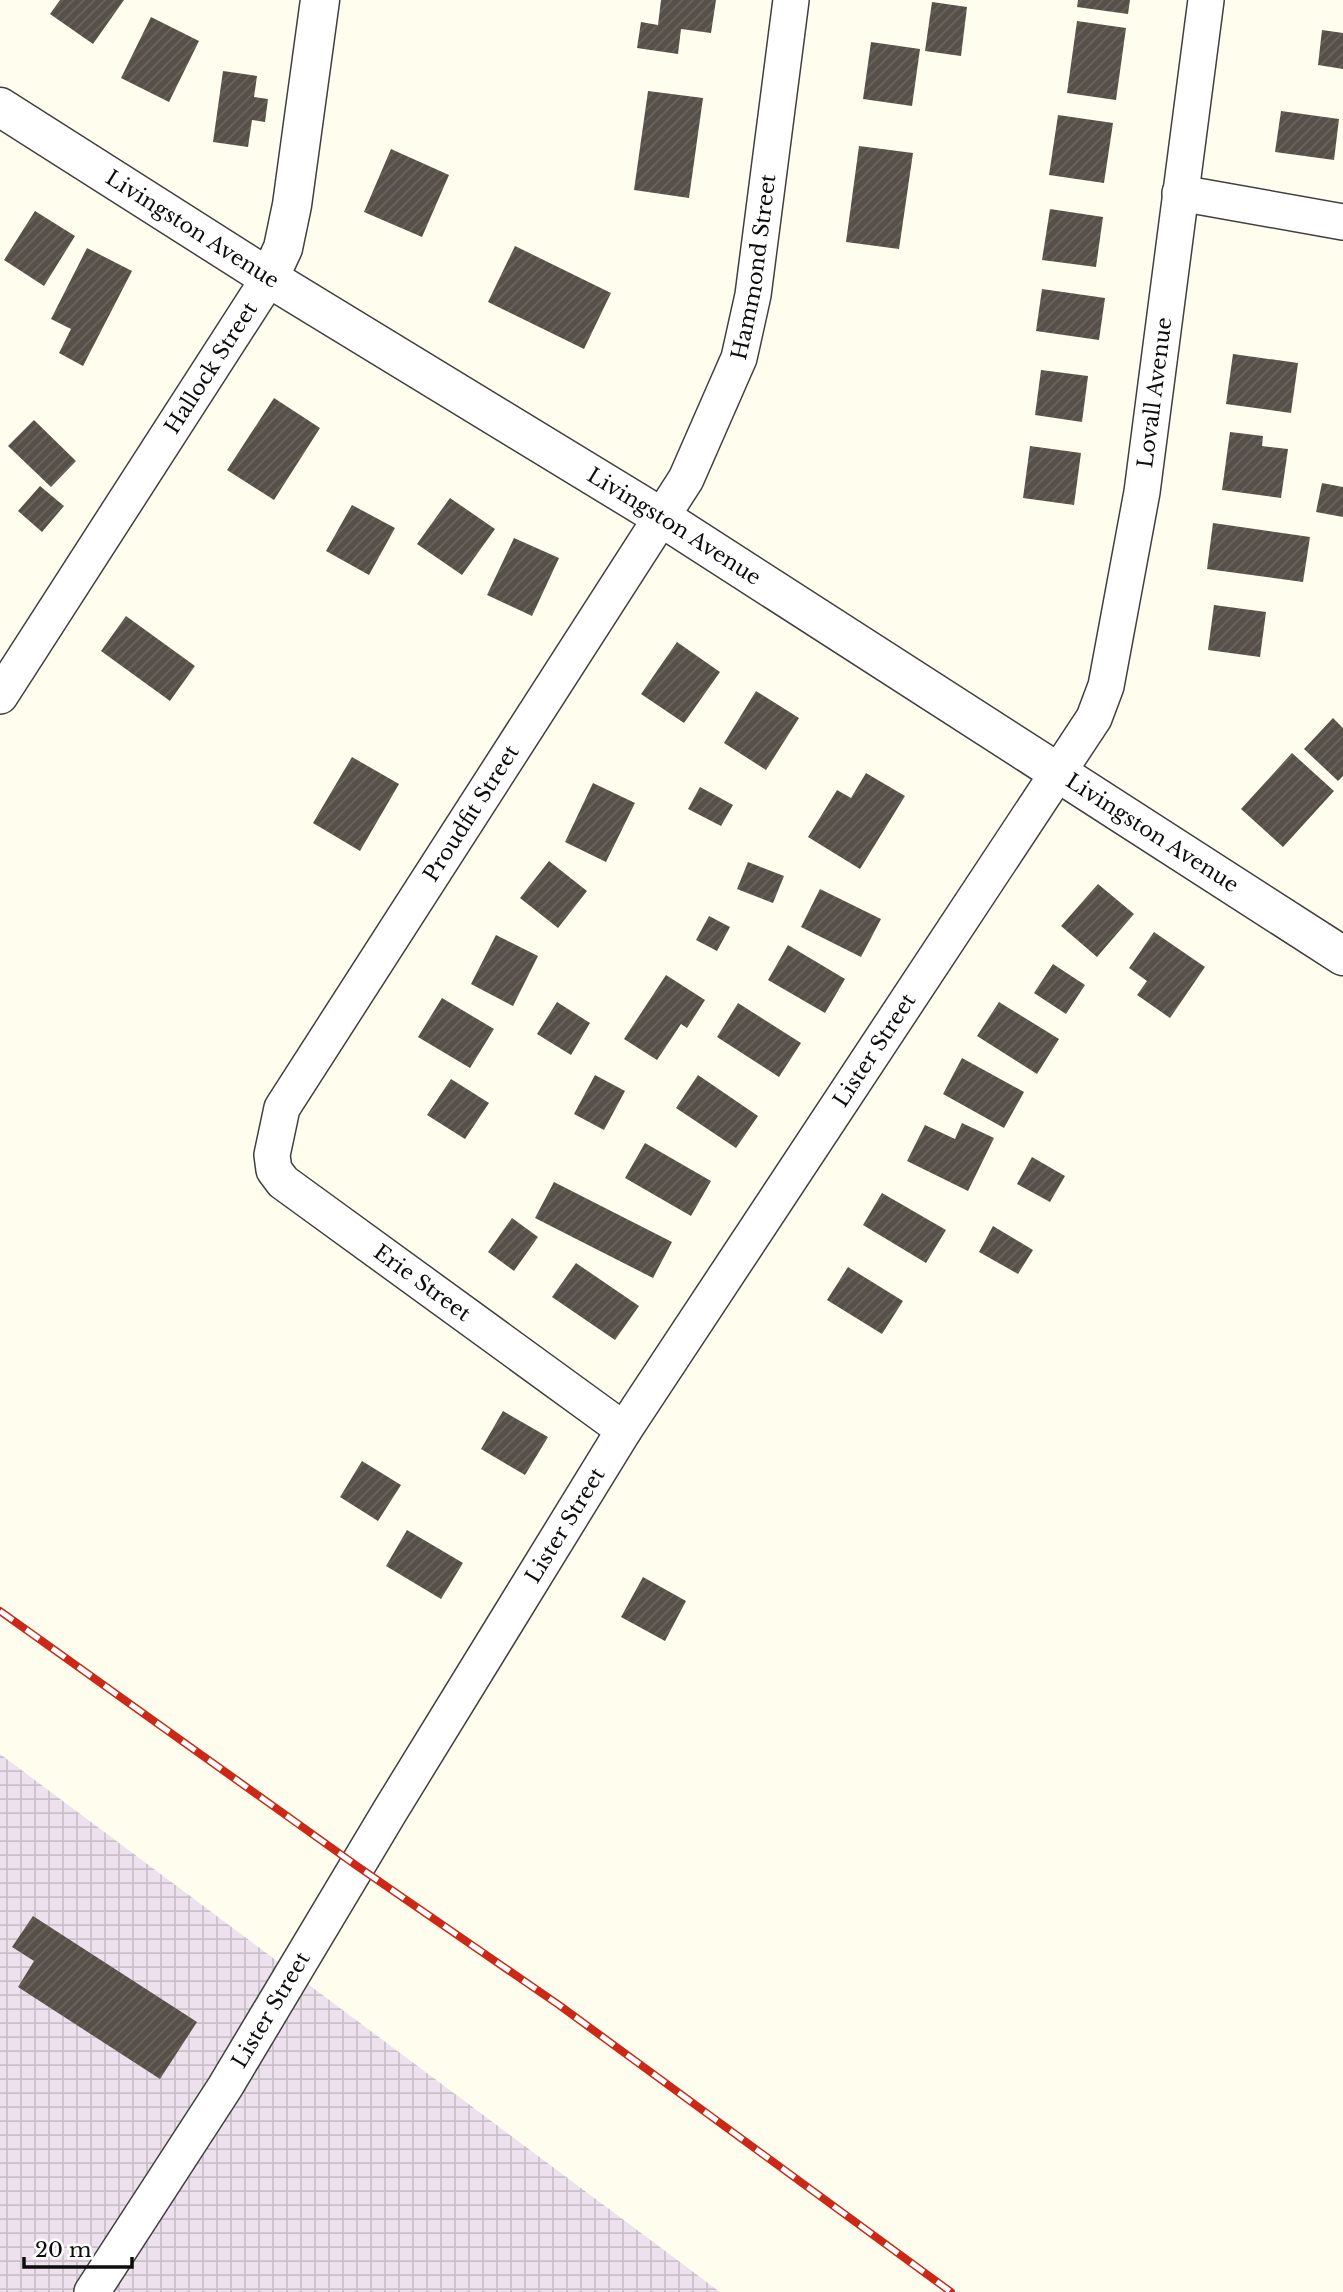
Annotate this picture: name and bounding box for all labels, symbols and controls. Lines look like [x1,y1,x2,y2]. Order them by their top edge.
street label: Livingston Avenue [101,165,284,294]
street label: Hammond Street [726,172,781,362]
street label: Hallock Street [159,297,263,439]
street label: Lovall Avenue [1132,316,1178,469]
street label: Livingston Avenue [582,462,766,591]
street label: Proudfit Street [418,740,525,887]
street label: Livingston Avenue [1061,768,1243,898]
street label: Lister Street [828,989,922,1112]
street label: Erie Street [368,1239,476,1327]
street label: Lister Street [520,1463,611,1588]
street label: Lister Street [226,1947,316,2073]
scale bar [24,2226,133,2270]
text: 20 m [35,2237,92,2263]

